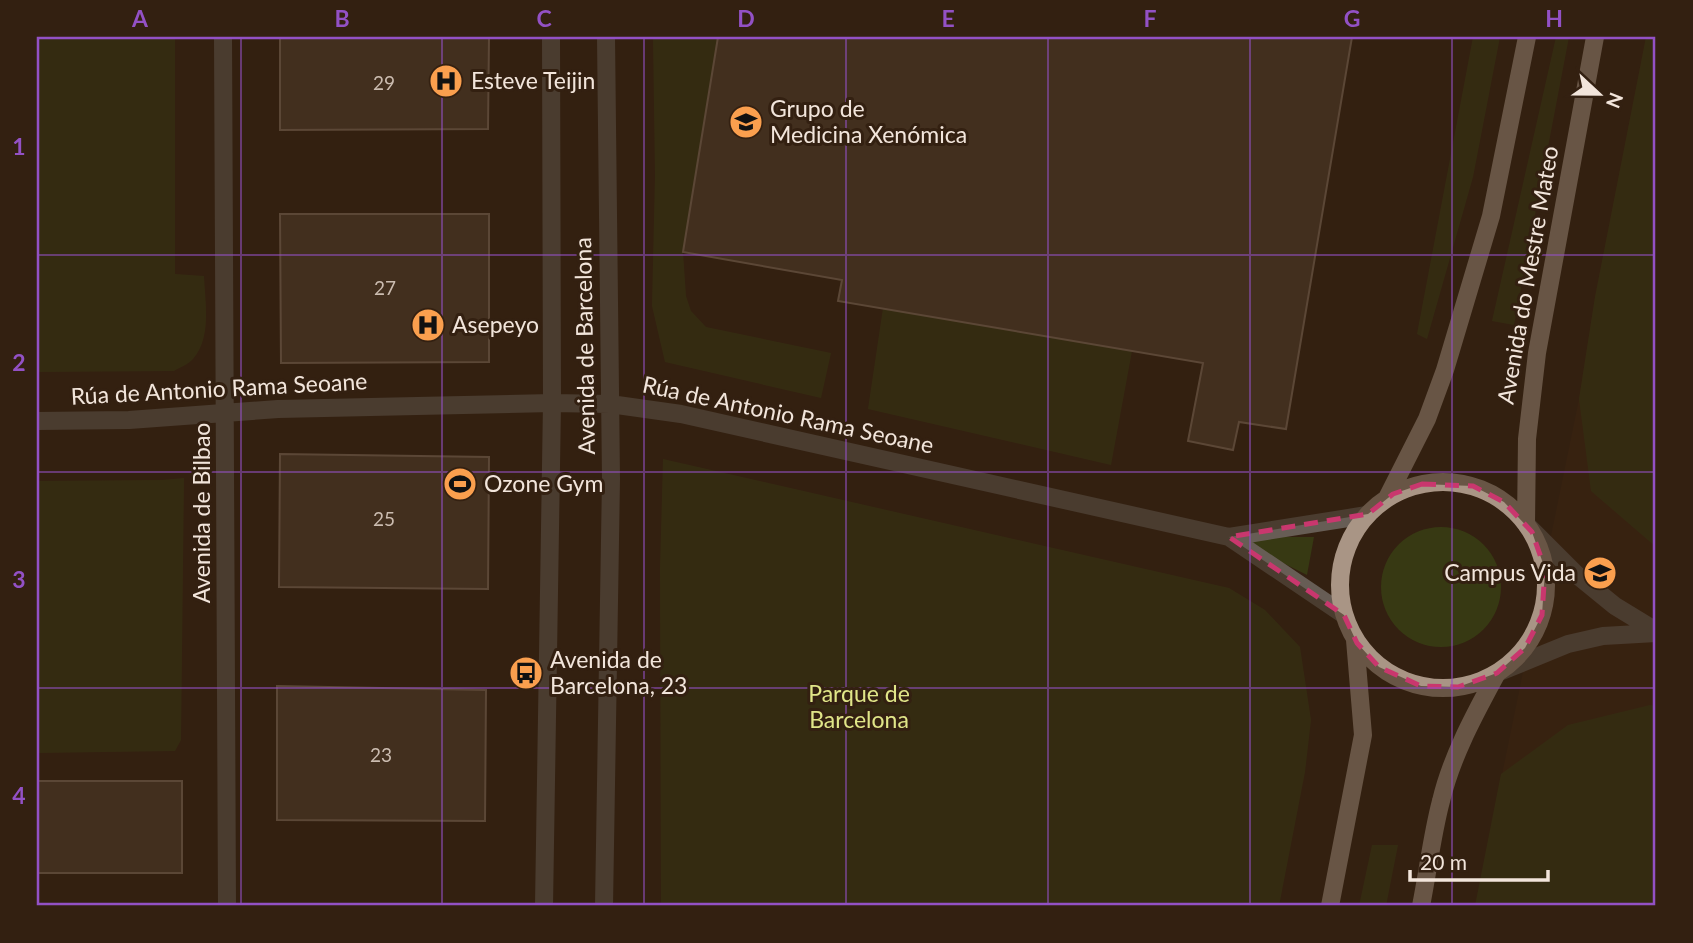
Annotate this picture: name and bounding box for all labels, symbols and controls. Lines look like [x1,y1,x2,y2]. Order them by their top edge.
text: A [131,4,149,32]
text: B [334,4,350,32]
text: C [536,4,552,32]
text: D [737,4,755,32]
text: E [941,4,955,32]
text: F [1143,4,1157,32]
text: G [1344,4,1360,32]
text: H [1545,4,1563,32]
north arrow [1564,60,1634,130]
hospital icon: Esteve Teijin [427,62,465,100]
place label: Esteve Teijin [471,66,595,94]
house number: 29 [373,71,395,94]
text: N [1602,89,1629,112]
place label: Grupo de Medicina Xenómica [770,94,967,148]
school or university icon: Grupo de Medicina Xenómica [727,103,765,141]
text: 1 [12,132,26,160]
street label: Avenida do Mestre Mateo [1491,144,1564,406]
street label: Avenida de Barcelona [568,237,600,455]
house number: 27 [374,276,396,299]
hospital icon: Asepeyo [409,306,447,344]
place label: Asepeyo [452,310,539,338]
text: 2 [12,348,26,376]
street label: Rúa de Antonio Rama Seoane [70,366,368,410]
street label: Rúa de Antonio Rama Seoane [640,369,936,459]
street label: Avenida de Bilbao [187,423,215,603]
sports icon: Ozone Gym [441,465,479,503]
place label: Ozone Gym [484,469,603,497]
house number: 25 [373,507,395,530]
school or university icon: Campus Vida [1581,554,1619,592]
place label: Campus Vida [1444,558,1576,586]
text: 3 [12,565,26,593]
place label: Avenida de Barcelona, 23 [550,645,687,699]
bus stop icon: Avenida de Barcelona, 23 [507,654,545,692]
park label: Parque de Barcelona [808,679,910,733]
house number: 23 [370,743,392,766]
text: 4 [12,781,26,809]
scale bar [1410,838,1548,882]
text: 20 m [1420,849,1467,874]

